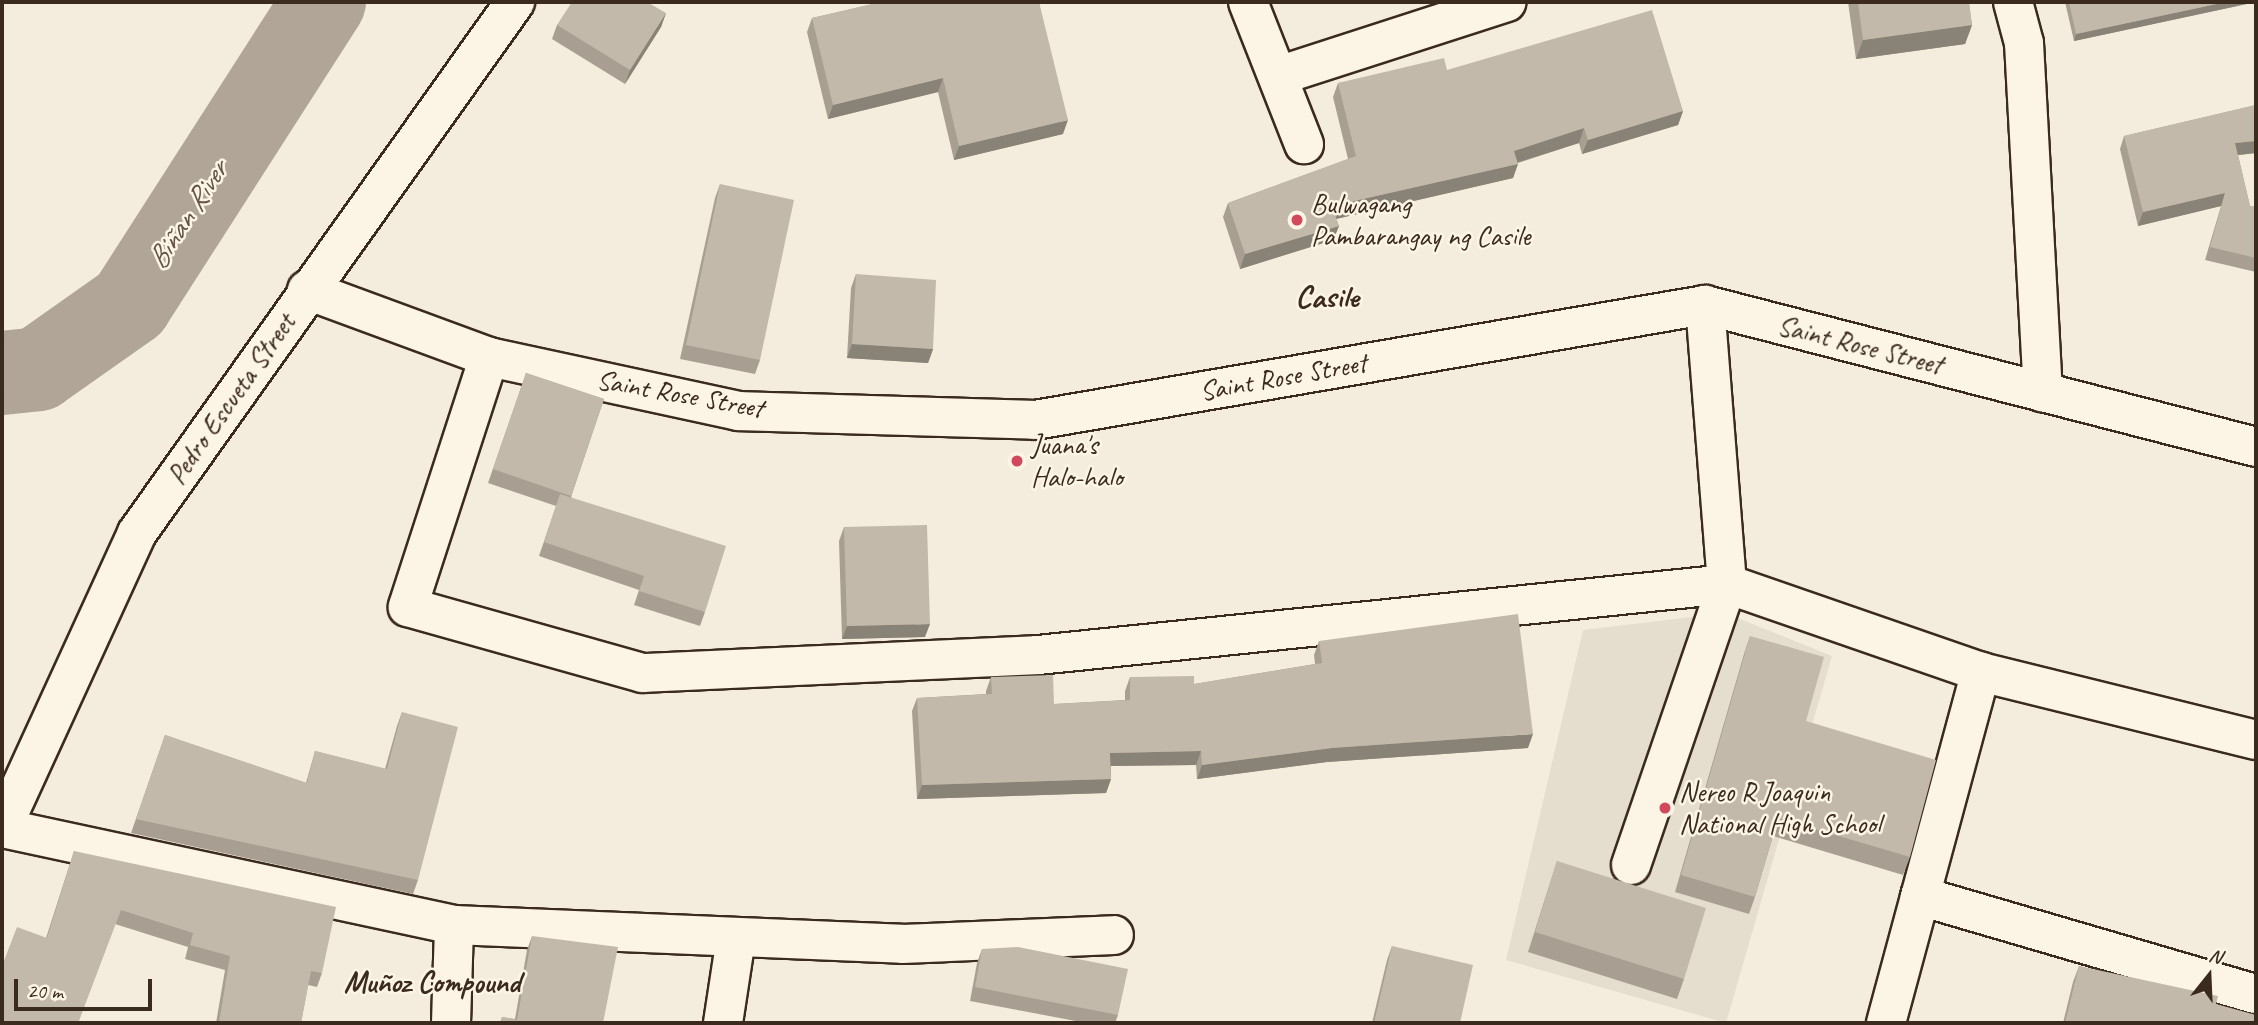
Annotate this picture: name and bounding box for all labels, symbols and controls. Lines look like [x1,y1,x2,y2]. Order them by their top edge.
water label: Biñan River [139,154,235,276]
place label: Bulwagang Pambarangay ng Casile [1311,187,1530,253]
marker: Bulwagang Pambarangay ng Casile [1289,212,1305,228]
district label: Casile [1295,278,1359,316]
street label: Pedro Escueta Street [159,307,303,491]
street label: Saint Rose Street [1773,308,1947,382]
street label: Saint Rose Street [1196,346,1370,408]
street label: Saint Rose Street [593,363,767,425]
place label: Juana's Halo-halo [1031,428,1123,494]
marker: Juana's Halo-halo [1009,453,1025,469]
place label: Nereo R Joaquin National High School [1679,775,1880,841]
marker: Nereo R Joaquin National High School [1657,800,1673,816]
north arrow [2174,941,2244,1011]
text: N [2206,943,2225,969]
district label: Muñoz Compound [344,964,520,1000]
scale bar [18,965,156,1009]
text: 20 m [27,978,63,1004]

